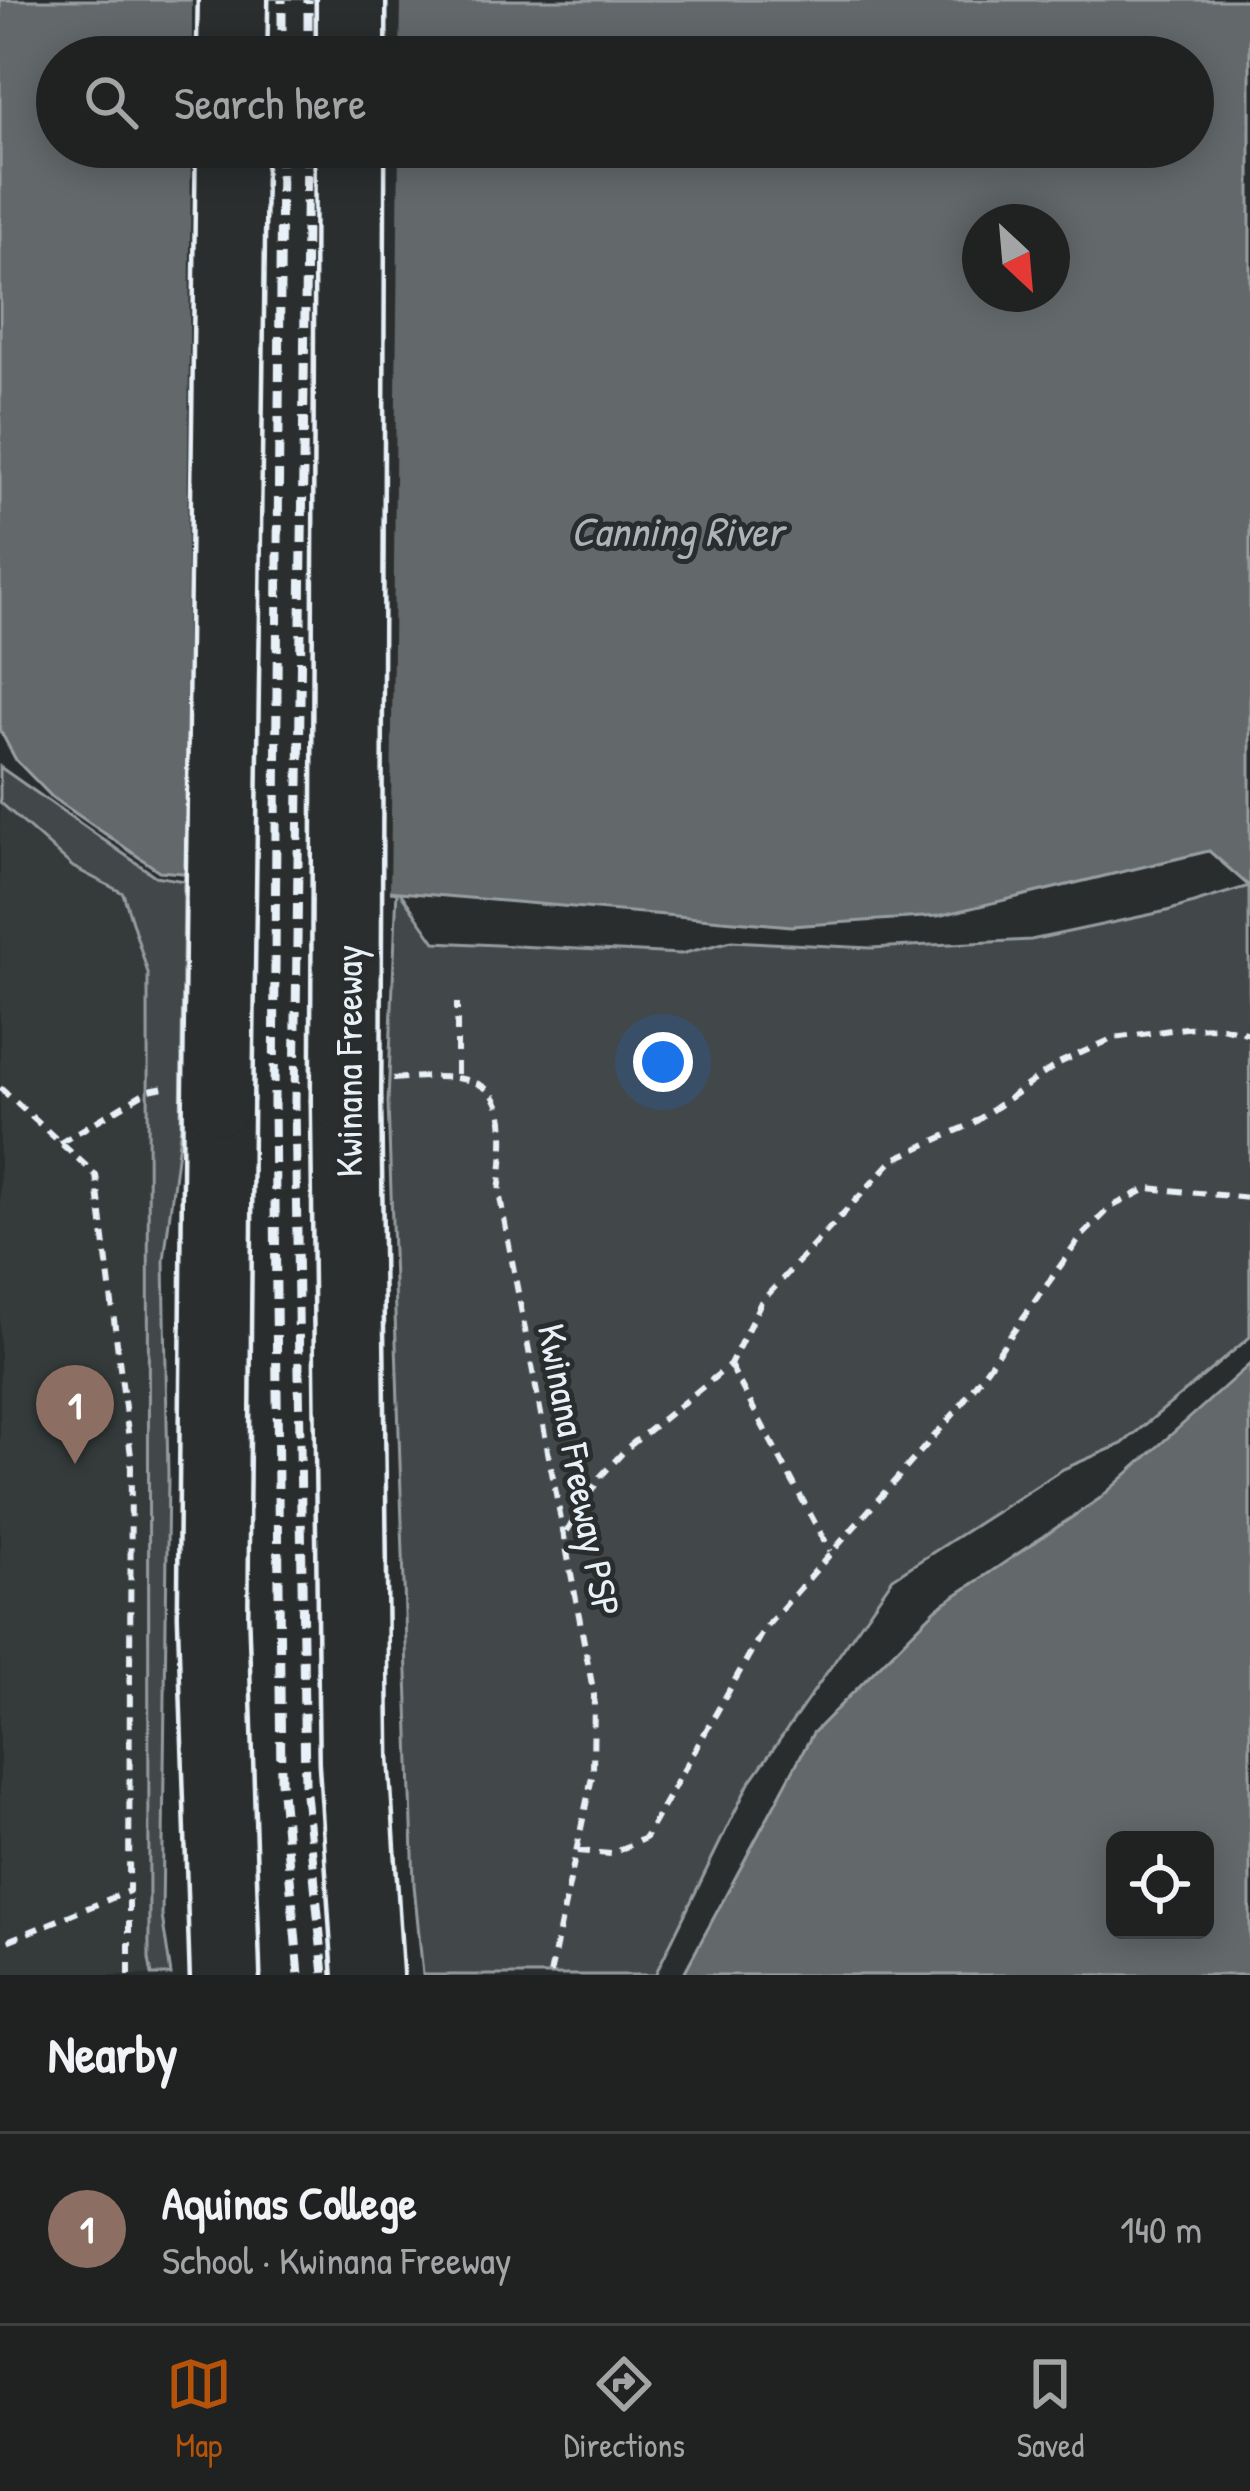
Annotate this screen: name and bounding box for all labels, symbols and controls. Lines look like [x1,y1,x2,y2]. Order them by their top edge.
search box [36,36,1214,168]
icon: search [78,69,144,135]
text: Search here [174,72,366,133]
north arrow [962,204,1070,312]
water label: Canning River [571,502,788,560]
street label: Kwinana Freeway [321,945,374,1177]
your location [633,1032,693,1092]
street label: Kwinana Freeway PSP [526,1319,634,1621]
pin: 1 [36,1365,114,1464]
map controls [1106,1831,1214,1939]
button: locate [1106,1831,1214,1939]
text: Nearby [48,2019,178,2088]
text: Aquinas College [162,2172,417,2233]
text: 1 [80,2202,94,2255]
text: 140 m [1120,2202,1202,2255]
text: School · Kwinana Freeway [162,2233,511,2286]
tab: Map [166,2351,232,2467]
tab: Directions [564,2351,685,2467]
tab: Saved [1017,2351,1084,2467]

